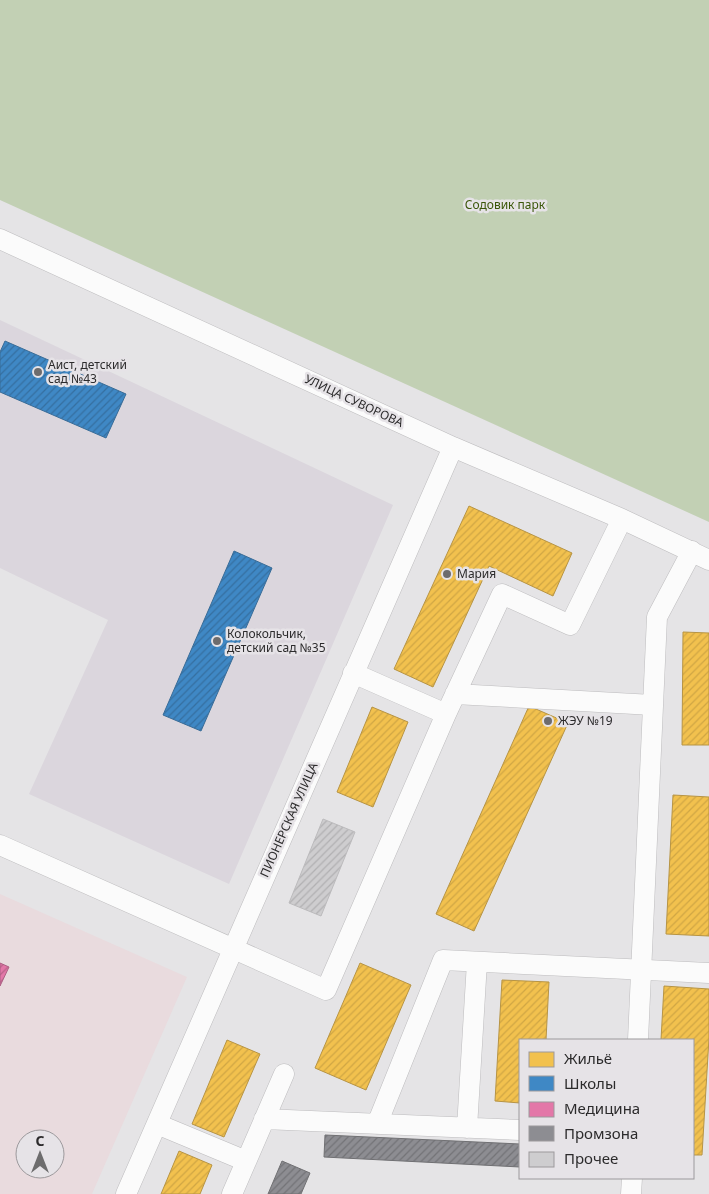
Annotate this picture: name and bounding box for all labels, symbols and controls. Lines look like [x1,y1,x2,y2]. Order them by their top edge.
park label: Содовик парк [465,196,546,213]
place label: Аист, детский сад №43 [48,356,127,387]
marker: Аист, детский сад №43 [32,366,44,378]
street label: УЛИЦА СУВОРОВА [302,370,407,431]
place label: Мария [457,565,496,582]
marker: Мария [441,568,453,580]
place label: Колокольчик, детский сад №35 [227,625,326,656]
marker: Колокольчик, детский сад №35 [211,635,223,647]
place label: ЖЭУ №19 [558,712,613,729]
marker: ЖЭУ №19 [542,715,554,727]
street label: ПИОНЕРСКАЯ УЛИЦА [256,760,322,880]
legend [519,1039,694,1179]
text: Жильё [564,1048,612,1068]
text: Школы [564,1073,616,1093]
text: Медицина [564,1098,640,1118]
text: Промзона [564,1123,638,1143]
north arrow [15,1129,65,1179]
text: С [35,1131,45,1150]
text: Прочее [564,1148,618,1168]

